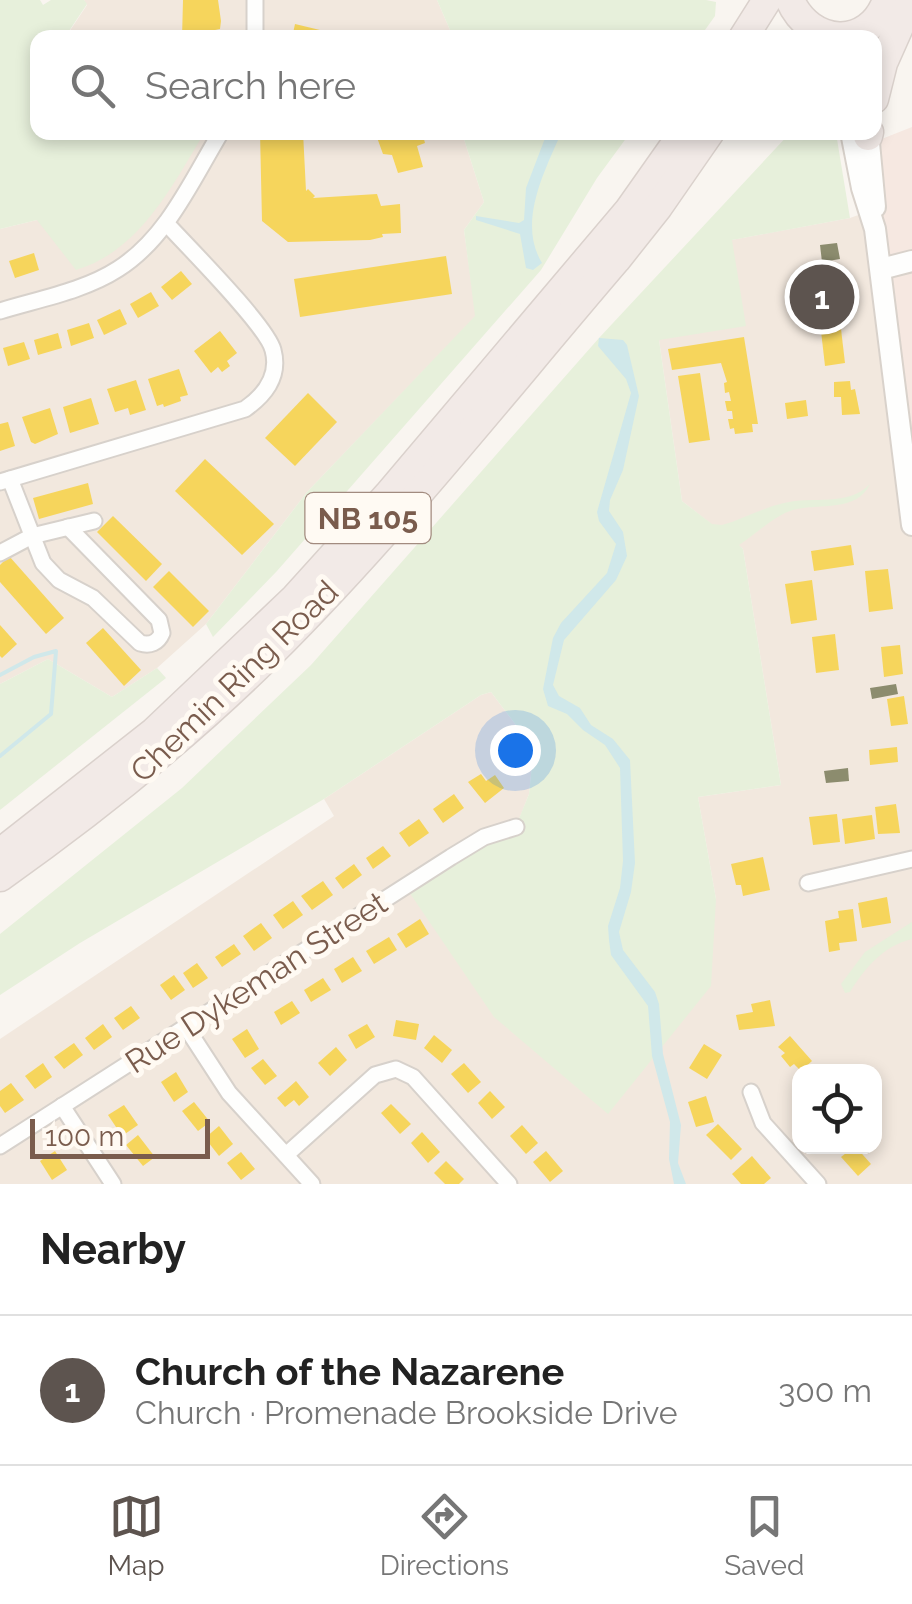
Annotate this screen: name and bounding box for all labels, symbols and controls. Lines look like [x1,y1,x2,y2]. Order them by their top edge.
search box [30,30,882,140]
icon: search [65,58,120,113]
text: Search here [145,63,356,108]
pin: 1 [790,260,854,334]
road number: NB 105 [306,493,430,543]
street label: Chemin Ring Road [123,573,345,789]
your location [490,725,541,776]
street label: Rue Dykeman Street [118,884,394,1080]
map controls [792,1064,882,1154]
button: locate [792,1064,882,1154]
scale bar [30,1114,210,1158]
text: 100 m [45,1120,124,1153]
text: Nearby [40,1225,186,1274]
text: Church of the Nazarene [135,1349,564,1394]
text: 1 [65,1372,80,1409]
text: 300 m [778,1372,872,1409]
text: Church · Promenade Brookside Drive [135,1394,677,1431]
tab: Map [108,1489,165,1582]
tab: Directions [380,1489,509,1582]
tab: Saved [724,1489,804,1582]

